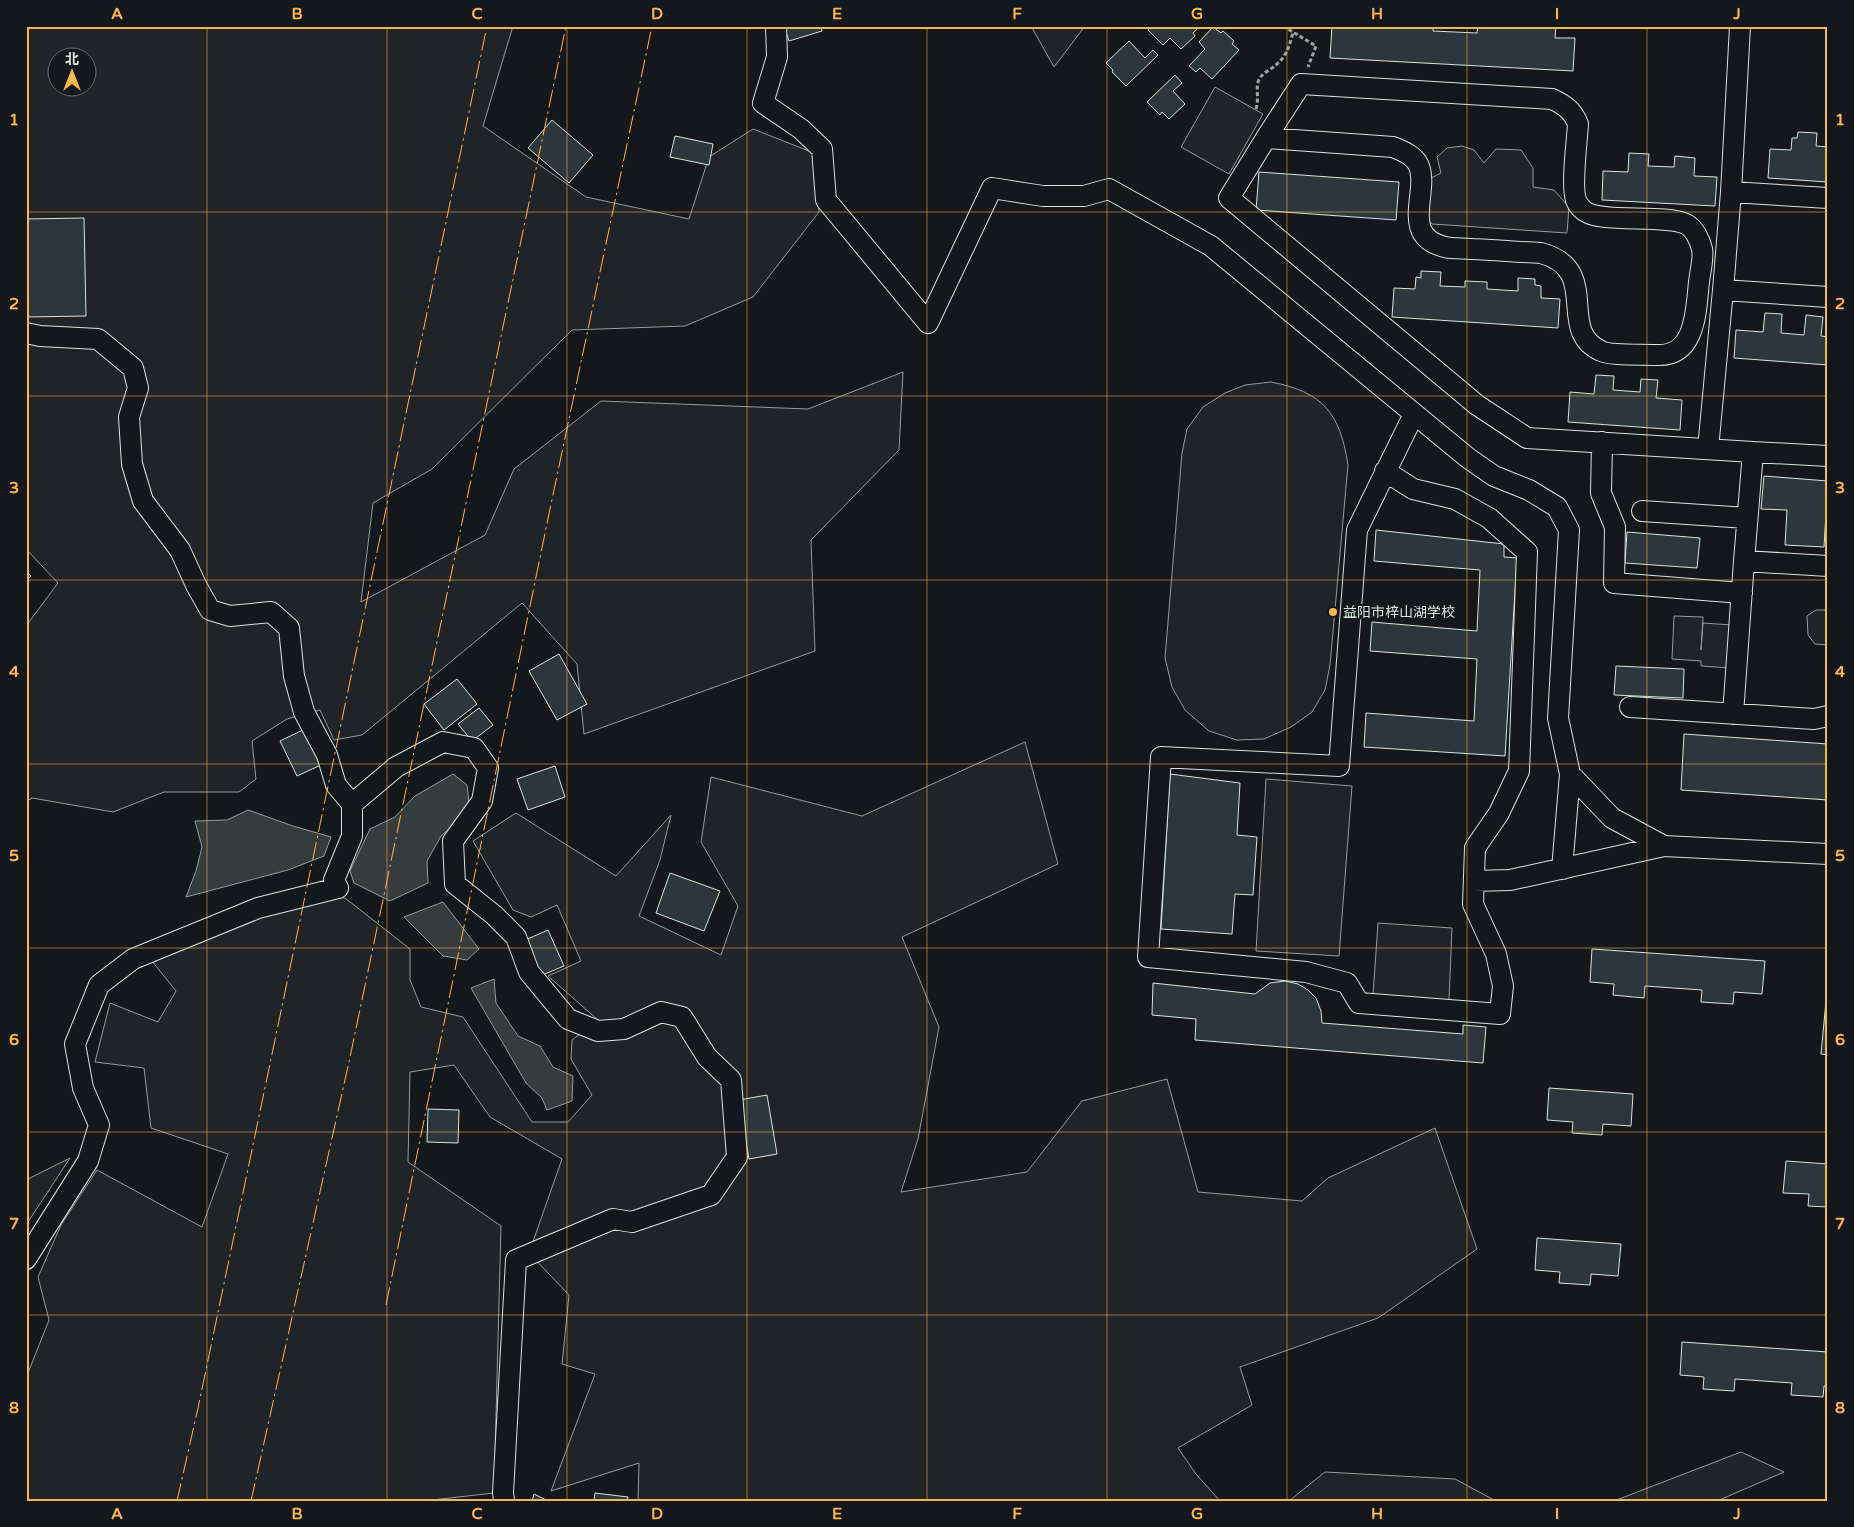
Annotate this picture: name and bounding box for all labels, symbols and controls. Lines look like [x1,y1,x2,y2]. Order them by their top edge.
text: A [111,4,123,24]
text: B [291,4,303,24]
text: C [471,4,483,24]
text: D [651,4,663,24]
text: E [832,4,842,24]
text: F [1012,4,1022,24]
text: G [1191,4,1203,24]
text: H [1371,4,1383,24]
text: I [1555,4,1559,24]
text: J [1732,4,1741,24]
north arrow [48,48,98,98]
text: 北 [65,51,79,68]
text: 1 [9,110,19,130]
text: 1 [1835,110,1845,130]
text: 2 [9,294,19,314]
text: 2 [1835,294,1845,314]
text: 3 [9,478,19,498]
text: 3 [1835,478,1845,498]
place label: 益阳市梓山湖学校 [1343,604,1455,621]
marker: 益阳市梓山湖学校 [1327,606,1339,618]
text: 4 [9,662,19,682]
text: 4 [1835,662,1845,682]
text: 5 [9,846,19,866]
text: 5 [1835,846,1845,866]
text: 6 [9,1030,19,1050]
text: 6 [1835,1030,1845,1050]
text: 7 [9,1214,19,1234]
text: 7 [1835,1214,1845,1234]
text: 8 [9,1398,19,1418]
text: 8 [1835,1398,1845,1418]
text: A [111,1504,123,1524]
text: B [291,1504,303,1524]
text: C [471,1504,483,1524]
text: D [651,1504,663,1524]
text: E [832,1504,842,1524]
text: F [1012,1504,1022,1524]
text: G [1191,1504,1203,1524]
text: H [1371,1504,1383,1524]
text: I [1555,1504,1559,1524]
text: J [1732,1504,1741,1524]

